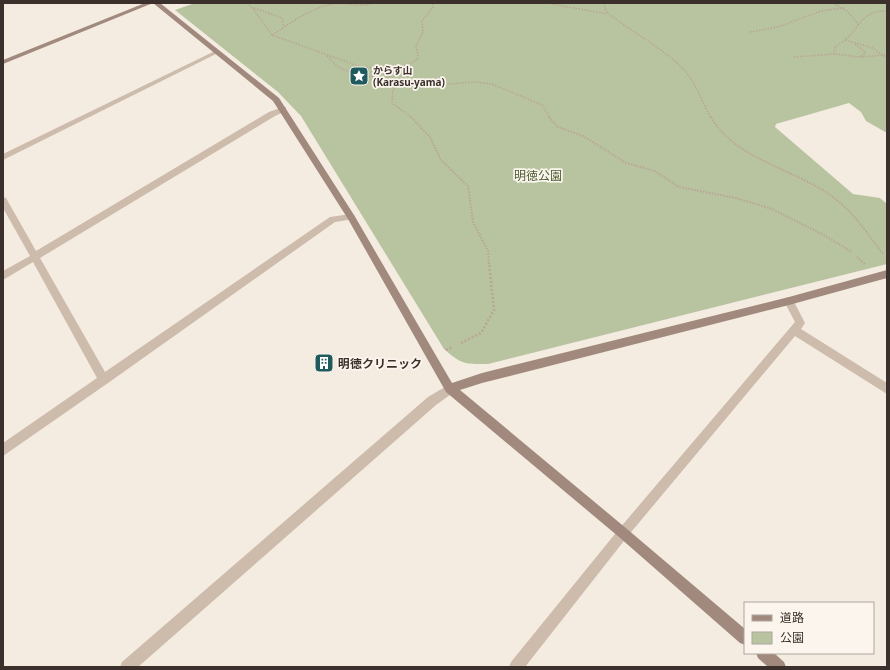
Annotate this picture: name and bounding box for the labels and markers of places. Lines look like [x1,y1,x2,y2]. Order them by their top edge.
place label: からす山 (Karasu-yama) [373,63,445,89]
place icon: からす山 (Karasu-yama) [348,65,370,87]
building icon: 明徳クリニック [313,352,335,374]
place label: 明徳クリニック [338,355,422,372]

